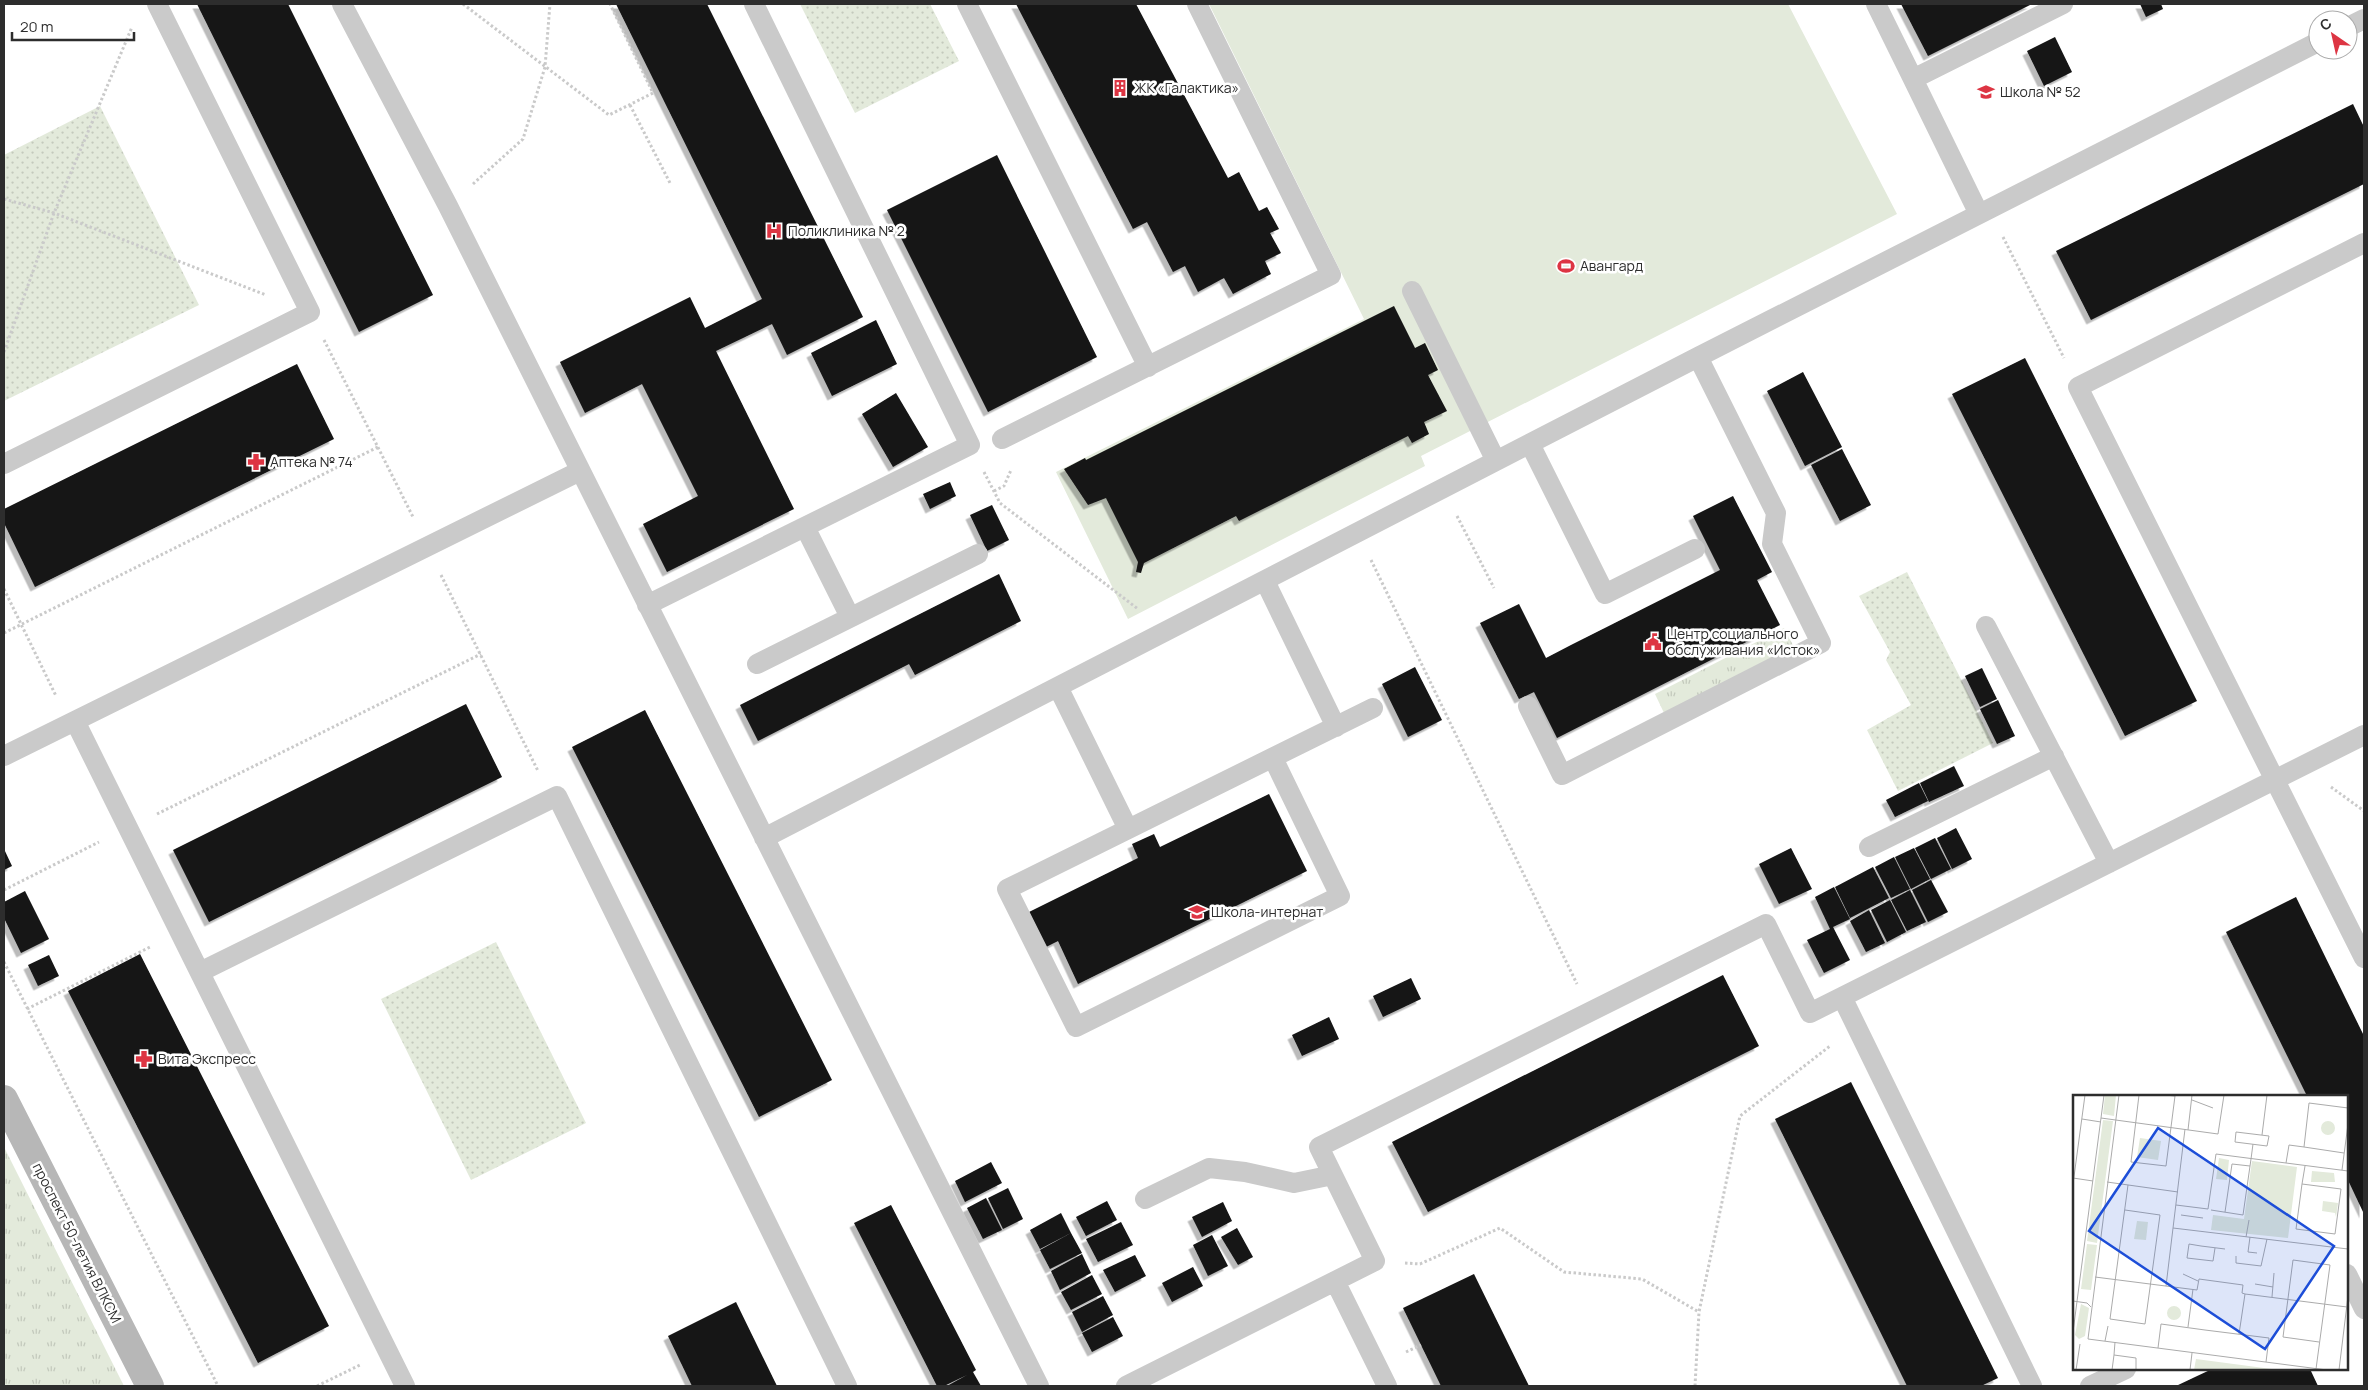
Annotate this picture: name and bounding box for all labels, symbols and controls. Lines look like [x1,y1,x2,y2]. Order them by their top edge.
scale bar [12,10,135,42]
north arrow [2308,10,2358,60]
text: С [2316,13,2335,35]
text: 20 m [20,16,53,37]
building icon: ЖК «Галактика» [1110,78,1130,98]
place label: ЖК «Галактика» [1134,78,1239,97]
school or university icon: Школа № 52 [1976,82,1996,102]
place label: Школа № 52 [2000,82,2080,101]
hospital icon: Поликлиника № 2 [764,221,784,241]
place label: Поликлиника № 2 [788,221,905,240]
sports icon: Авангард [1556,256,1576,276]
place label: Авангард [1580,256,1643,275]
pharmacy icon: Аптека № 74 [246,452,266,472]
place label: Аптека № 74 [270,452,353,471]
place label: Центр социального обслуживания «Исток» [1667,624,1821,659]
public building icon: Центр социального обслуживания «Исток» [1643,632,1663,652]
school or university icon: Школа-интернат [1187,902,1207,922]
place label: Школа-интернат [1211,902,1323,921]
pharmacy icon: Вита Экспресс [134,1049,154,1069]
place label: Вита Экспресс [158,1049,256,1068]
inset map [2073,1095,2348,1370]
street label: проспект 50-летия ВЛКСМ [29,1159,126,1326]

